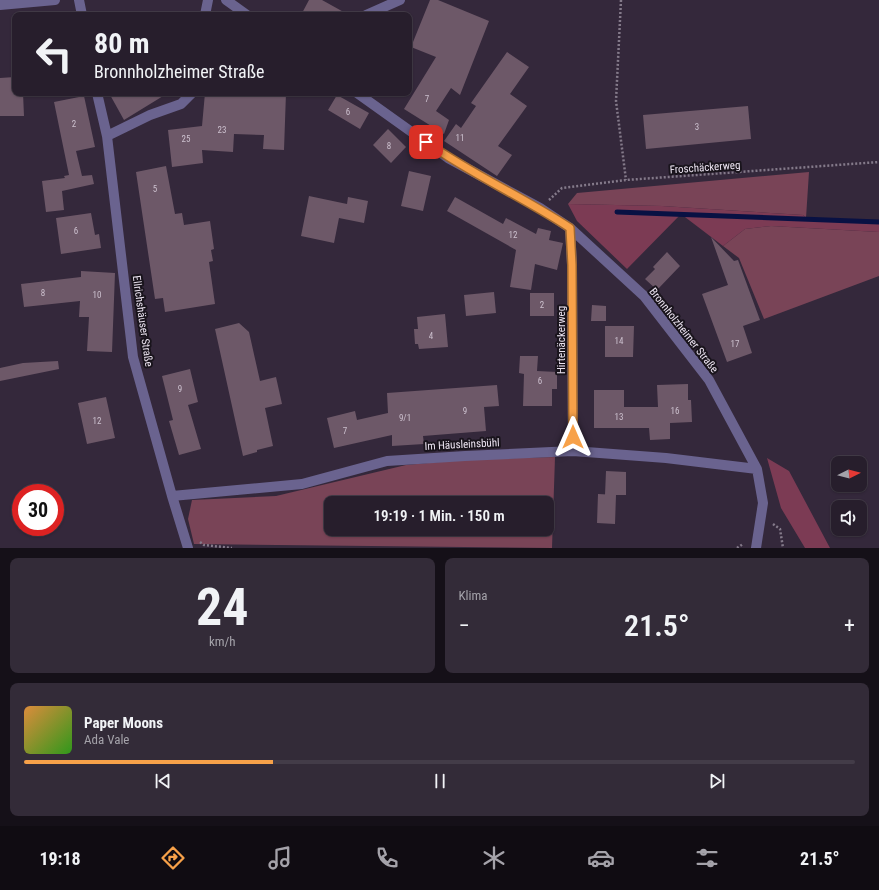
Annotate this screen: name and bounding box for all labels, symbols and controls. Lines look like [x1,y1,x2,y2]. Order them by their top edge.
text: 80 m [94,27,150,60]
icon: left [28,28,80,80]
text: Bronnholzheimer Straße [94,61,264,82]
house number: 7 [425,94,430,104]
house number: 6 [346,107,350,117]
house number: 2 [72,119,77,129]
house number: 3 [695,122,699,132]
house number: 23 [218,125,226,135]
pin [409,125,443,159]
icon: arrive [415,131,437,153]
house number: 11 [456,133,464,143]
house number: 25 [182,134,191,144]
house number: 8 [387,141,391,151]
street label: Froschäckerweg [669,159,741,176]
house number: 5 [153,184,158,194]
house number: 6 [74,226,78,236]
house number: 12 [509,230,518,240]
street label: Ellrichshäuser Straße [130,275,155,368]
street label: Bronnholzheimer Straße [646,285,721,375]
house number: 8 [41,288,45,298]
house number: 10 [93,290,101,300]
house number: 2 [540,300,545,310]
street label: Hirtenäckerweg [555,306,568,374]
house number: 4 [429,331,434,341]
house number: 14 [615,336,624,346]
house number: 17 [731,339,740,349]
house number: 6 [538,376,542,386]
house number: 9 [178,384,182,394]
house number: 9 [463,406,467,416]
house number: 16 [671,406,679,416]
house number: 13 [615,412,623,422]
house number: 9/1 [399,413,411,423]
house number: 12 [93,416,102,426]
position arrow [552,416,594,458]
house number: 7 [343,426,348,436]
street label: Im Häusleinsbühl [424,436,500,453]
north arrow [831,456,867,492]
map controls [831,456,867,536]
speed limit sign: 30 [12,484,64,536]
button: sound [831,500,867,536]
text: 19:19 · 1 Min. · 150 m [373,507,505,525]
text: 24 [196,577,249,638]
text: Klima [459,588,488,603]
text: 21.5° [624,608,689,643]
text: − [459,613,470,638]
text: + [844,613,855,638]
text: km/h [209,634,236,649]
text: Paper Moons [84,714,163,732]
text: Ada Vale [84,732,129,747]
icon: previous [152,770,174,792]
icon: pause [429,770,451,792]
icon: next [706,770,728,792]
icon: directions [159,844,187,872]
icon: music [266,844,294,872]
icon: phone [373,844,401,872]
icon: climate [480,844,508,872]
icon: car [587,844,615,872]
icon: filters [693,844,721,872]
text: 19:18 [39,848,81,869]
text: 21.5° [800,848,840,869]

